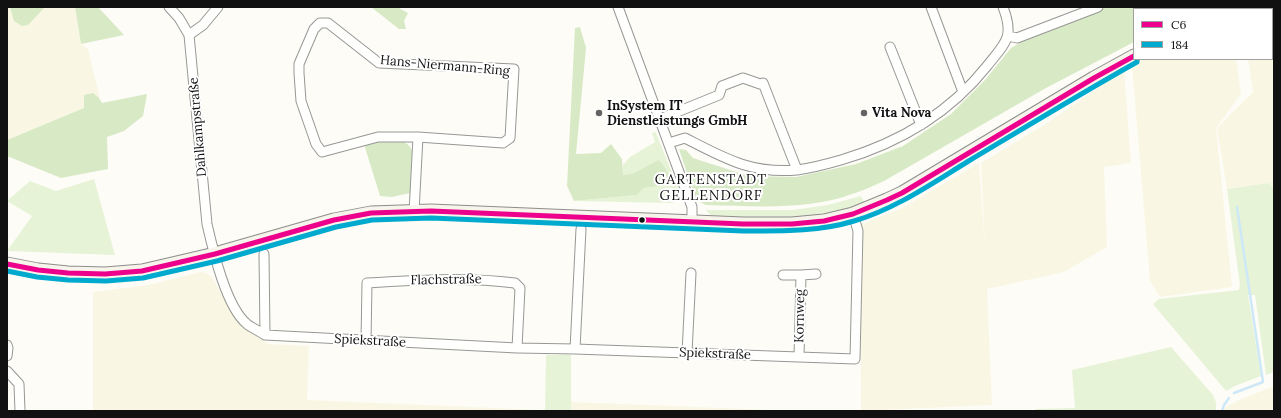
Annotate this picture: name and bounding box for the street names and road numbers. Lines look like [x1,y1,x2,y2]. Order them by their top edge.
street label: Hans-Niermann-Ring [379,53,511,79]
street label: Dahlkampstraße [186,77,210,177]
street label: Flachstraße [410,272,482,288]
street label: Kornweg [792,289,808,343]
street label: Spiekstraße [334,331,406,351]
street label: Spiekstraße [679,345,751,363]

